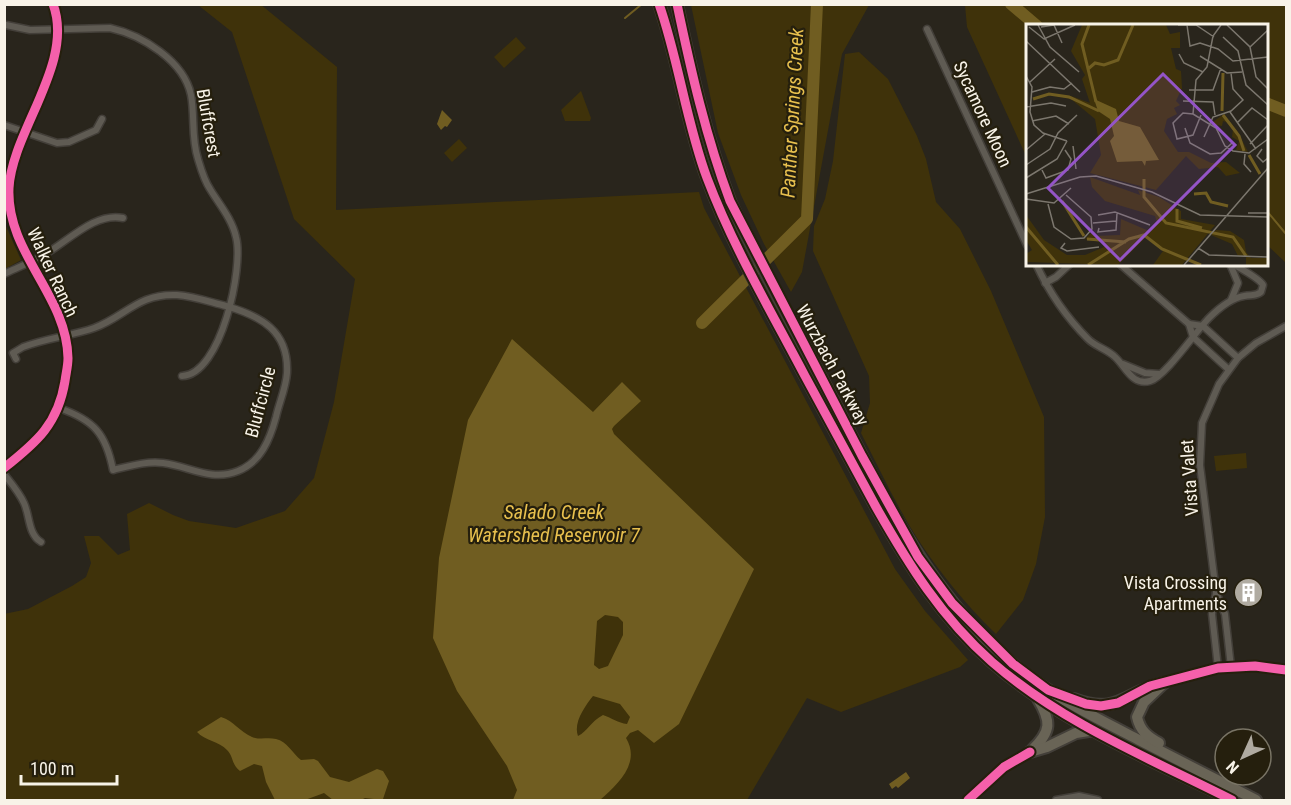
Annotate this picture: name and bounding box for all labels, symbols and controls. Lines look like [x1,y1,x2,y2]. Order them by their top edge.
inset map [1026,24,1267,266]
water label: Panther Springs Creek [776,26,808,199]
street label: Sycamore Moon [949,58,1017,170]
street label: Bluffcrest [193,87,225,159]
street label: Walker Ranch [23,224,83,320]
street label: Wurzbach Parkway [792,301,874,430]
street label: Bluffcircle [240,364,280,440]
street label: Vista Valet [1176,439,1202,517]
water label: Salado Creek Watershed Reservoir 7 [468,500,641,547]
place label: Vista Crossing Apartments [1124,572,1227,614]
building icon: Vista Crossing Apartments [1232,576,1264,608]
north arrow [1213,727,1273,787]
scale bar [21,748,117,786]
text: N [1223,757,1243,777]
text: 100 m [30,758,74,779]

